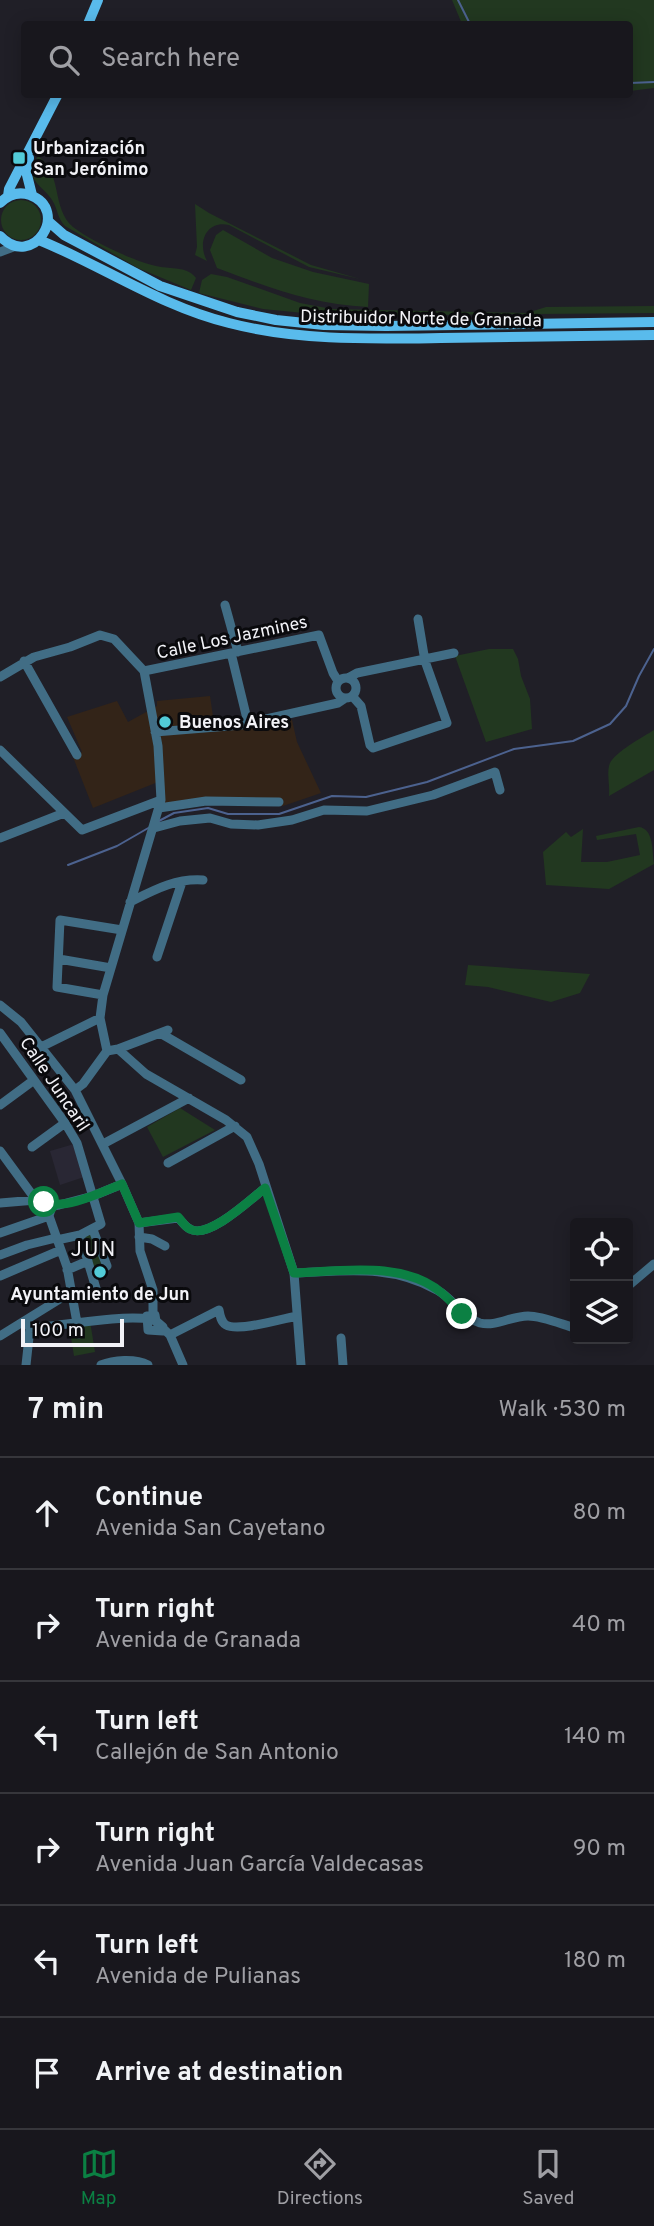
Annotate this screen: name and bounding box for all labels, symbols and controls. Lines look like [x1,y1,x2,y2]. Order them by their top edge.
search box [21,21,633,98]
icon: search [45,41,83,79]
text: Search here [101,43,240,76]
place label: Urbanización San Jerónimo [33,138,149,182]
marker: Urbanización San Jerónimo [11,150,27,166]
street label: Distribuidor Norte de Granada [300,306,542,333]
street label: Calle Los Jazmines [155,611,310,666]
place label: Buenos Aires [179,712,289,735]
marker: Buenos Aires [157,714,173,730]
street label: Calle Juncaril [14,1033,94,1137]
route start [28,1186,59,1217]
map controls [570,1218,633,1344]
button: locate [570,1218,633,1281]
district label: JUN [71,1237,117,1264]
marker: Ayuntamiento de Jun [92,1264,108,1280]
button: layers [570,1281,633,1344]
place label: Ayuntamiento de Jun [10,1284,190,1307]
route end [446,1298,477,1329]
scale bar [21,1316,124,1348]
text: 100 m [32,1319,84,1343]
text: 7 min [28,1392,104,1429]
text: Walk · 530 m [499,1396,626,1425]
text: Continue [95,1482,203,1515]
icon: ahead [28,1494,66,1532]
text: 80 m [573,1499,626,1528]
text: Avenida San Cayetano [95,1515,326,1544]
text: Turn right [95,1594,215,1627]
icon: right [28,1606,66,1644]
text: 40 m [572,1611,626,1640]
text: Avenida de Granada [95,1627,301,1656]
text: Turn left [95,1706,199,1739]
icon: left [28,1718,66,1756]
text: 140 m [564,1723,626,1752]
text: Callejón de San Antonio [95,1739,339,1768]
text: Turn right [95,1818,215,1851]
icon: right [28,1830,66,1868]
text: 90 m [573,1835,626,1864]
text: Avenida Juan García Valdecasas [95,1851,424,1880]
text: Turn left [95,1930,199,1963]
icon: left [28,1942,66,1980]
text: 180 m [564,1947,626,1976]
text: Avenida de Pulianas [95,1963,301,1992]
icon: arrive [28,2054,66,2092]
text: Arrive at destination [95,2057,343,2090]
tab: Map [80,2145,118,2211]
tab: Directions [277,2145,363,2211]
tab: Saved [522,2145,574,2211]

